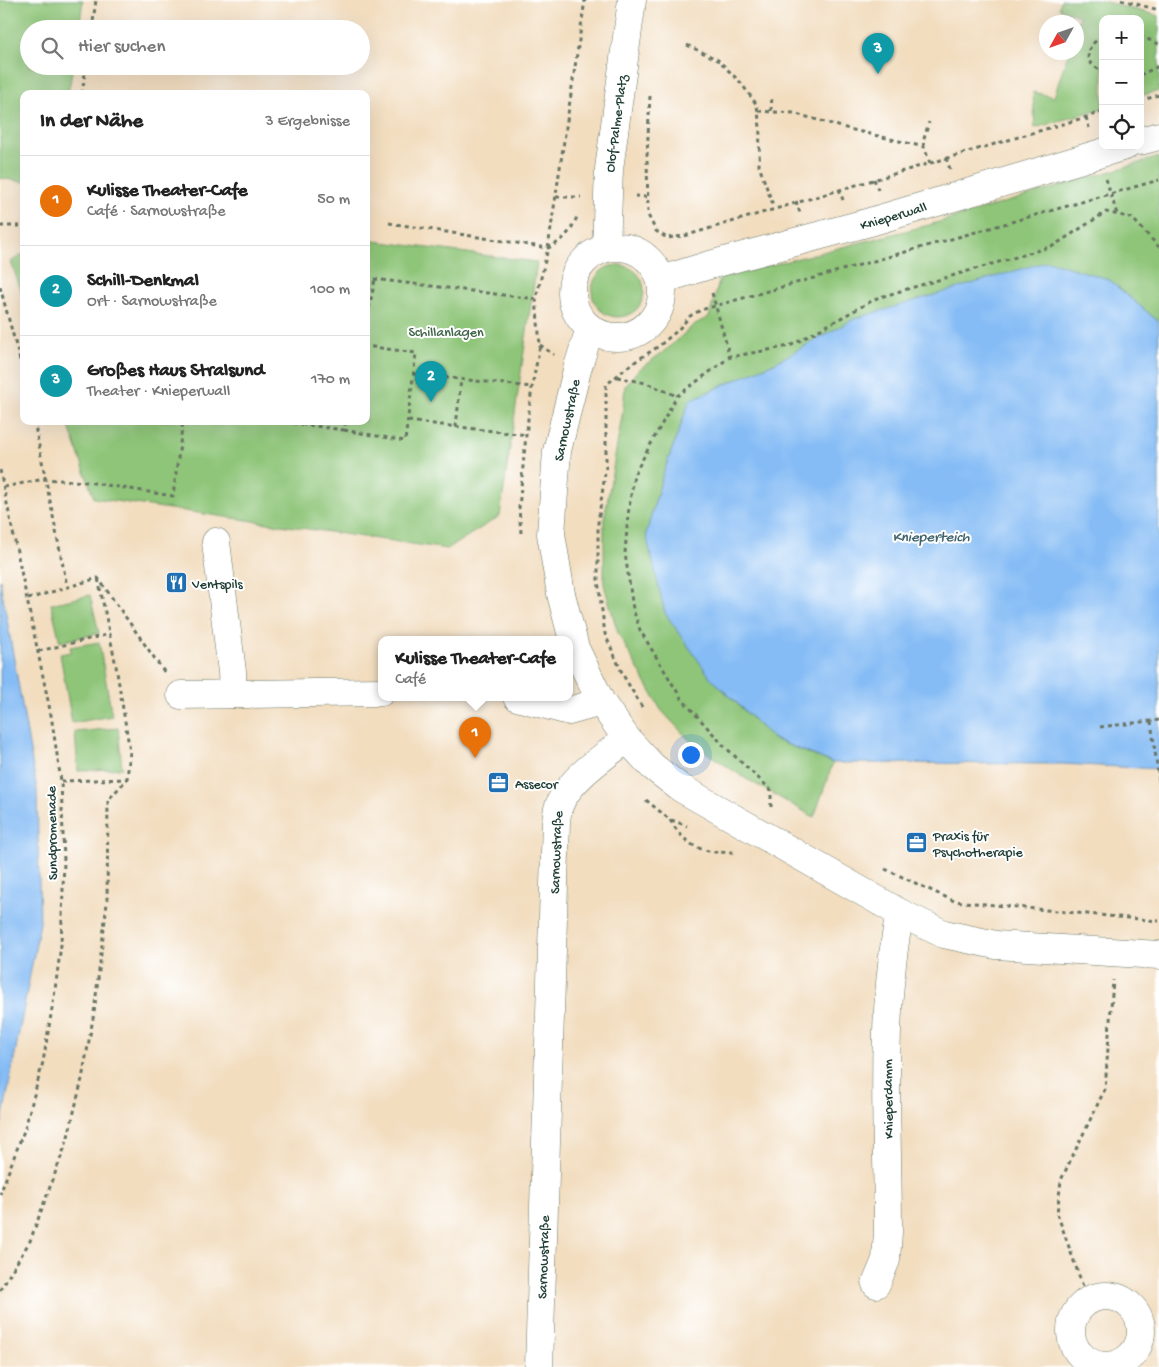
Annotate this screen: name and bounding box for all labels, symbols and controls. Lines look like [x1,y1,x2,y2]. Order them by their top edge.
north arrow [1039,15,1084,60]
map controls [1099,15,1144,150]
button: + [1099,15,1144,60]
search box [20,20,370,75]
pin: 3 [862,33,894,74]
icon: search [38,34,66,62]
text: Hier suchen [78,36,165,59]
button: − [1099,60,1144,105]
street label: Olof-Palme-Platz [603,73,633,174]
button: locate [1099,105,1144,150]
text: In der Nähe [40,110,143,135]
text: 3 Ergebnisse [265,113,350,132]
text: Kulisse Theater-Cafe [87,180,248,203]
text: 1 [53,191,59,210]
text: 50 m [317,191,350,210]
street label: Knieperwall [859,200,929,235]
text: Café · Sarnowstraße [87,203,226,222]
text: Schill-Denkmal [87,270,199,293]
text: 2 [52,281,60,300]
text: 100 m [310,281,350,300]
text: Ort · Sarnowstraße [87,293,217,312]
park label: Schillanlagen [408,325,484,342]
text: Großes Haus Stralsund [87,360,264,383]
pin: 2 [415,361,447,402]
text: 3 [52,371,60,390]
text: 170 m [311,371,350,390]
street label: Sarnowstraße [551,377,586,463]
text: Theater · Knieperwall [87,383,230,402]
water label: Knieperteich [892,529,970,547]
restaurant icon: Ventspils [164,571,188,595]
place label: Ventspils [191,577,244,594]
popup [378,636,573,701]
text: Kulisse Theater-Cafe [395,648,556,671]
text: Café [395,671,426,690]
pin: 1 [459,717,491,758]
your location [678,742,704,768]
office icon: Assecor [487,771,511,795]
place label: Assecor [515,777,559,794]
street label: Sundpromenade [44,785,63,880]
street label: Sarnowstraße [548,809,568,894]
place label: Praxis für Psychotherapie [932,829,1023,862]
office icon: Praxis für Psychotherapie [905,831,929,855]
street label: Knieperdamm [880,1059,899,1139]
street label: Sarnowstraße [535,1214,555,1299]

